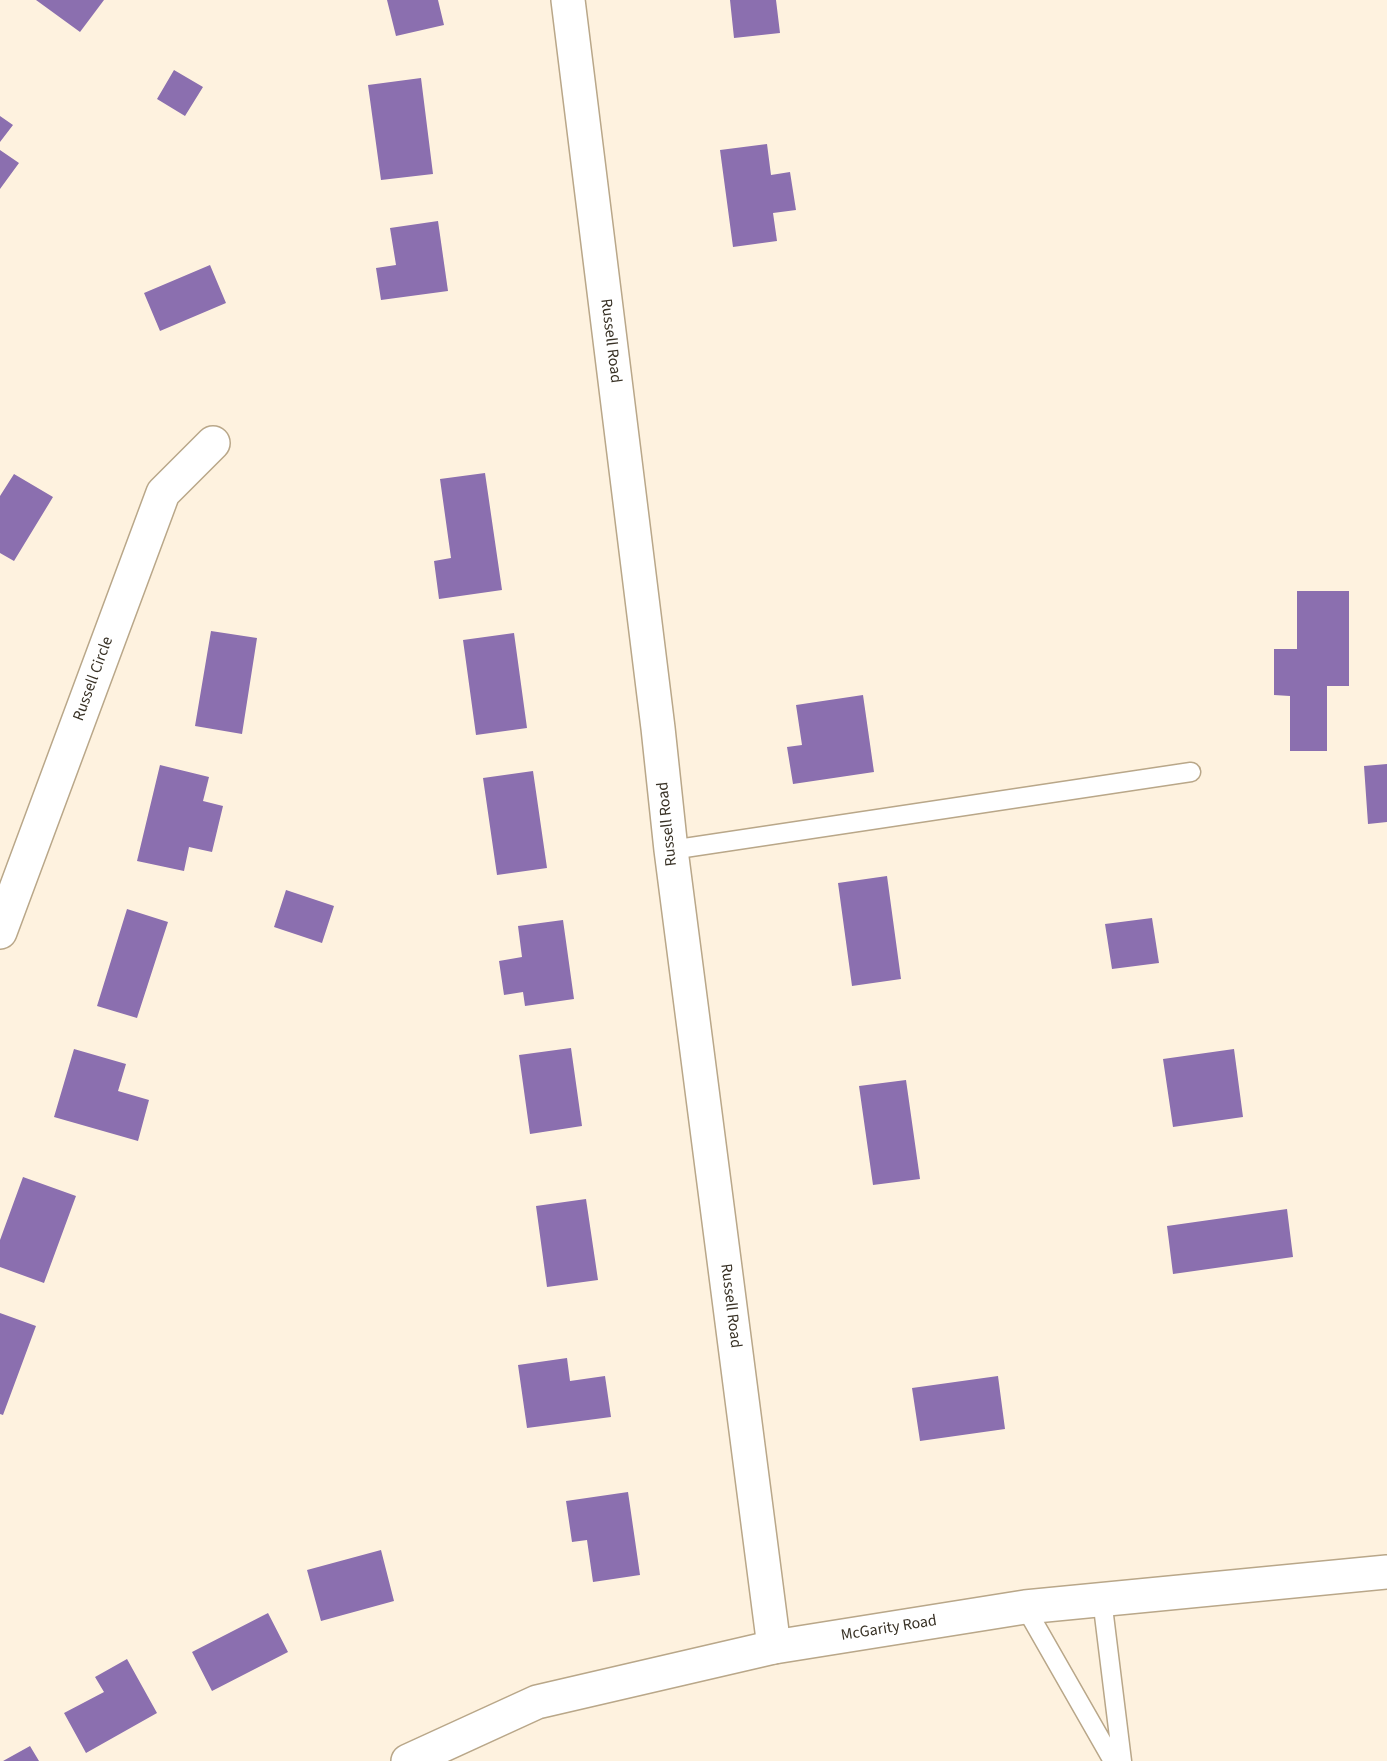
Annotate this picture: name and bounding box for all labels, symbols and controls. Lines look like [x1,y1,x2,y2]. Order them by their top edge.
street label: Russell Road [595,298,625,384]
street label: Russell Circle [70,634,118,724]
street label: Russell Road [654,781,682,867]
street label: Russell Road [715,1263,745,1349]
street label: McGarity Road [840,1612,938,1646]

